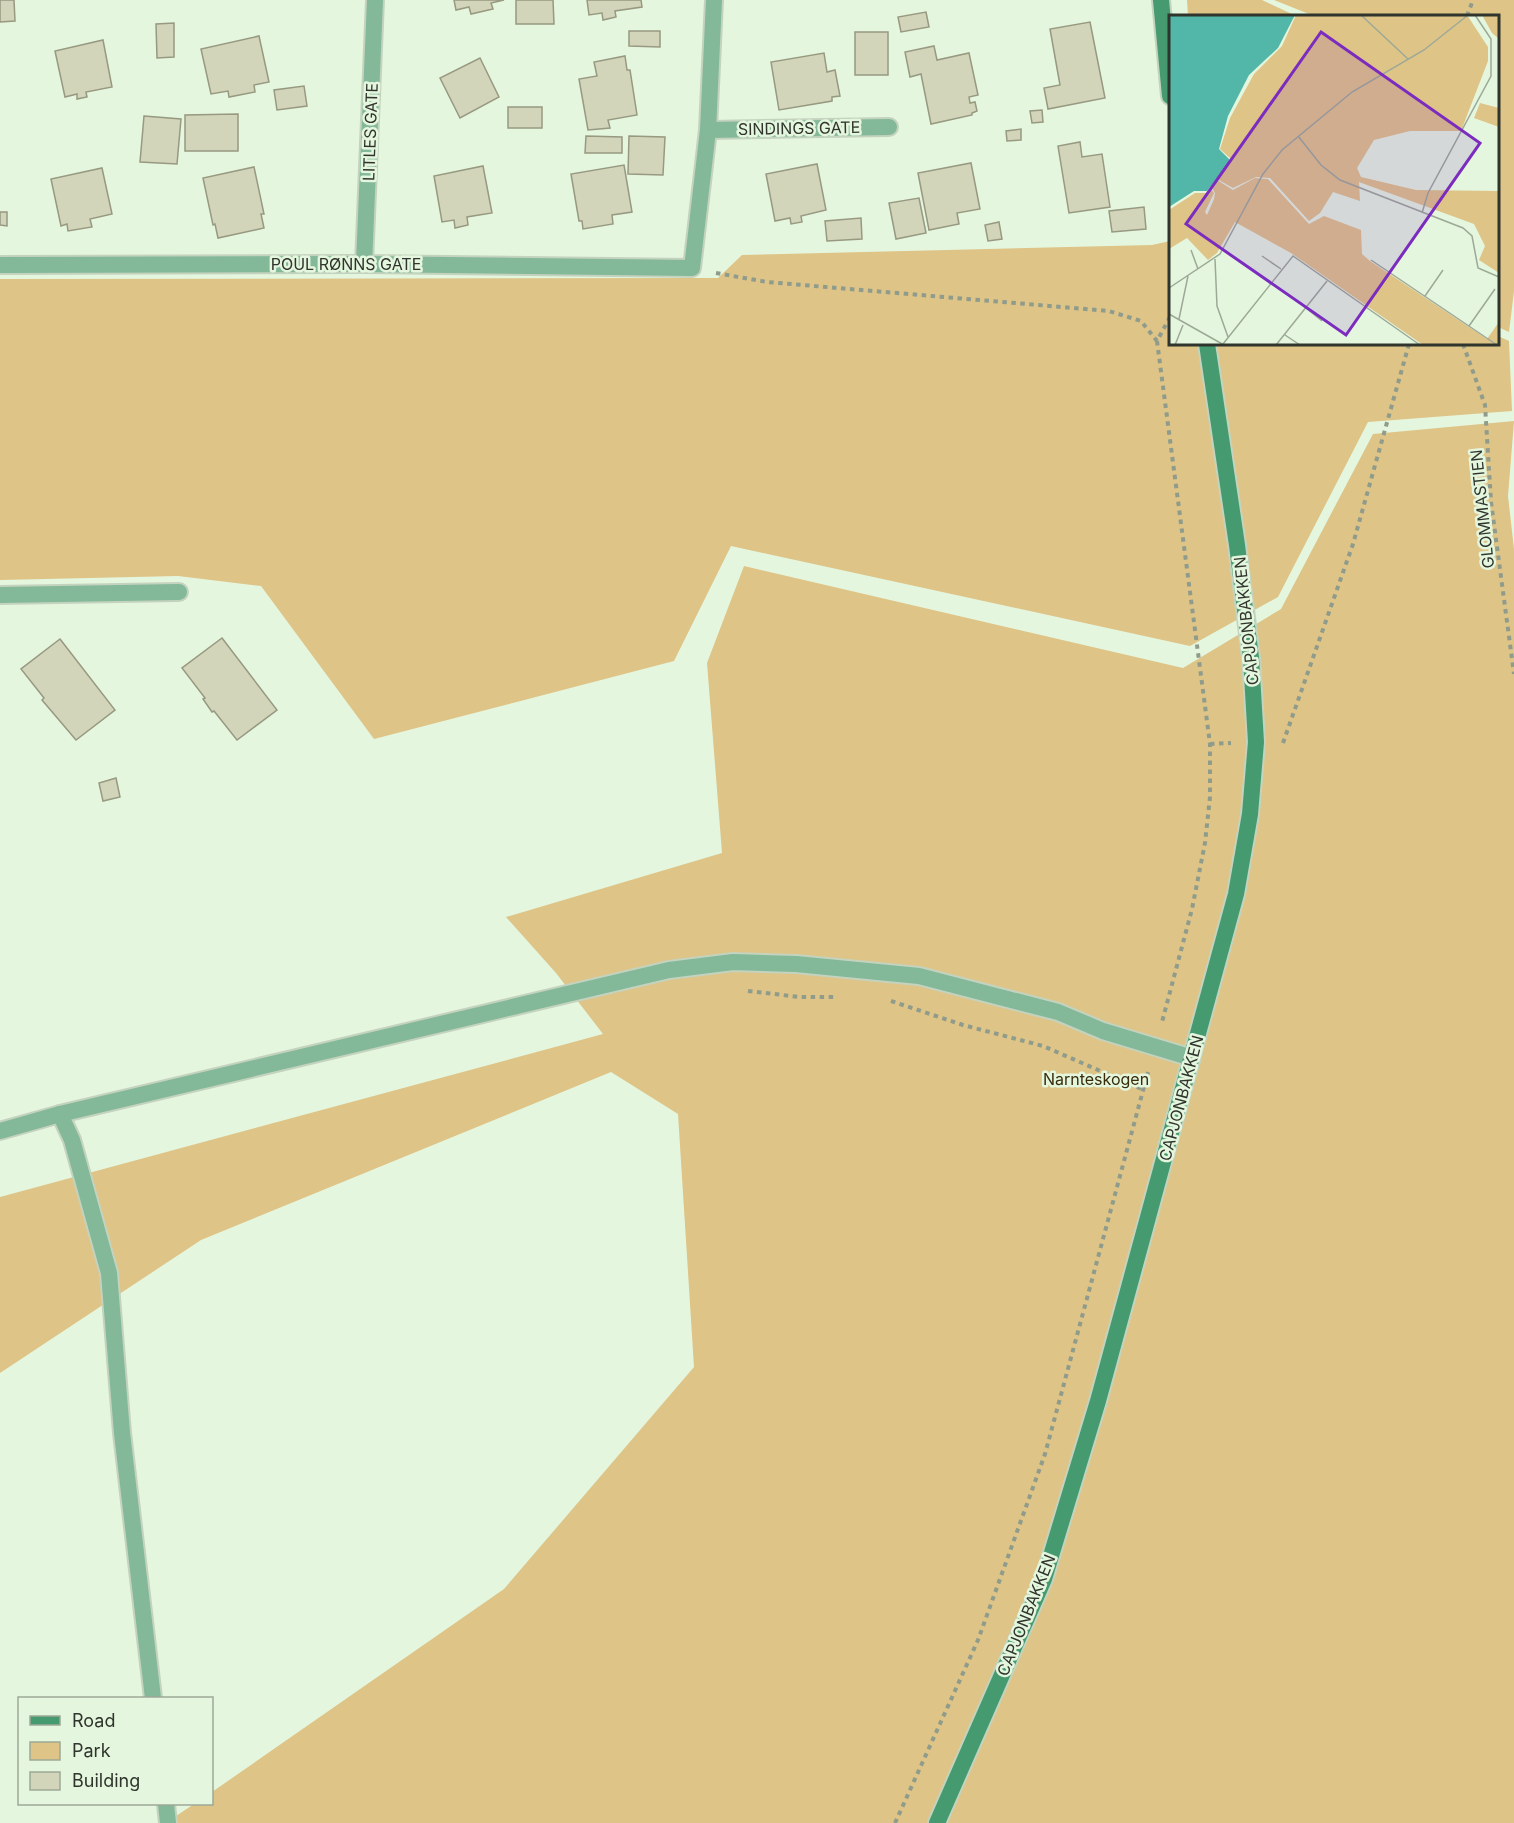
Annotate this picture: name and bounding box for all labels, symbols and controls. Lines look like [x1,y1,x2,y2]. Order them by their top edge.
inset map [1169,15,1499,345]
street label: LITLES GATE [358,83,382,181]
street label: SINDINGS GATE [738,117,860,139]
street label: POUL RØNNS GATE [271,254,421,274]
street label: GLOMMASTIEN [1466,449,1498,569]
street label: CAPJONBAKKEN [1229,556,1263,686]
street label: CAPJONBAKKEN [1155,1033,1207,1163]
park label: Narnteskogen [1043,1069,1149,1089]
street label: CAPJONBAKKEN [993,1551,1059,1679]
legend [18,1697,213,1805]
text: Road [72,1710,115,1731]
text: Park [72,1740,111,1761]
text: Building [72,1770,140,1791]

